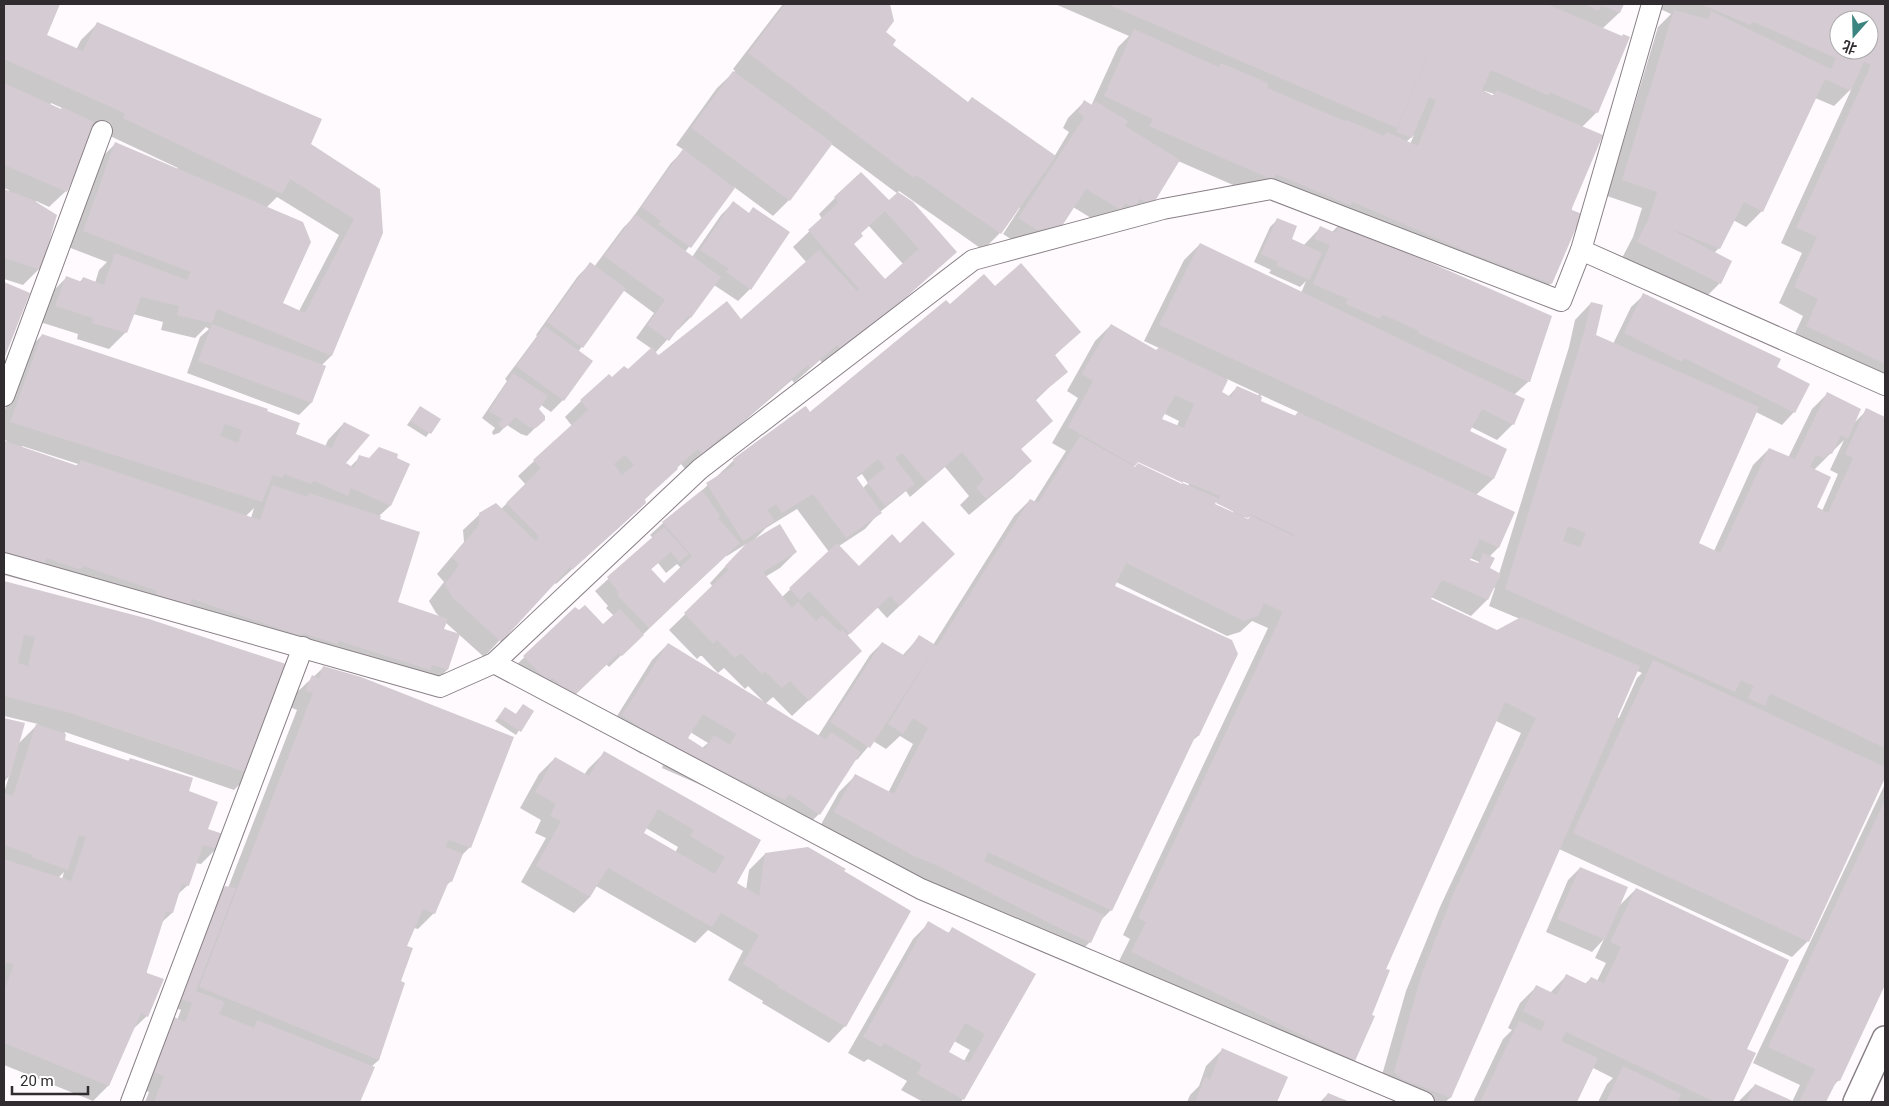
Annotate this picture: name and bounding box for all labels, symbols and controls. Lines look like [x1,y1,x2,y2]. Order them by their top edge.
north arrow [1829,10,1879,60]
text: 北 [1840,37,1859,57]
scale bar [12,1064,89,1096]
text: 20 m [20,1072,54,1090]

